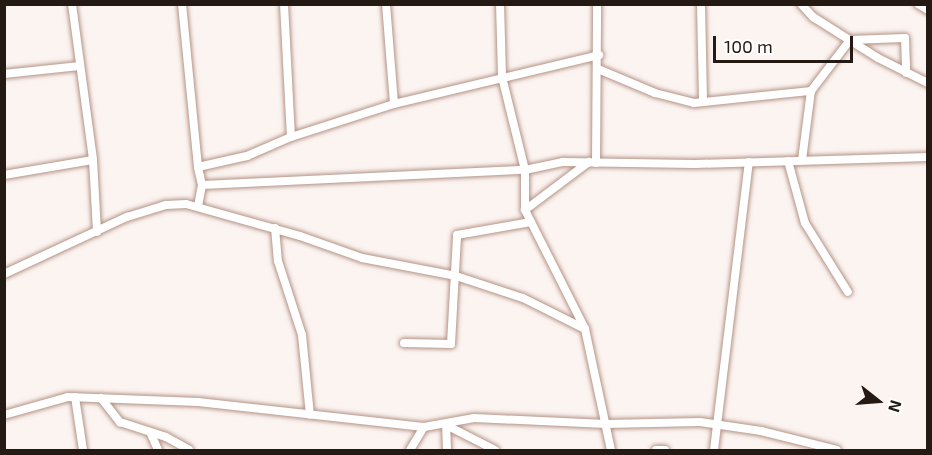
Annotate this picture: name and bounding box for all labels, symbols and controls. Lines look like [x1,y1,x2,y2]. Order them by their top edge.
scale bar [716,24,856,62]
text: 100 m [724,35,773,57]
north arrow [848,371,908,431]
text: N [885,398,906,415]

